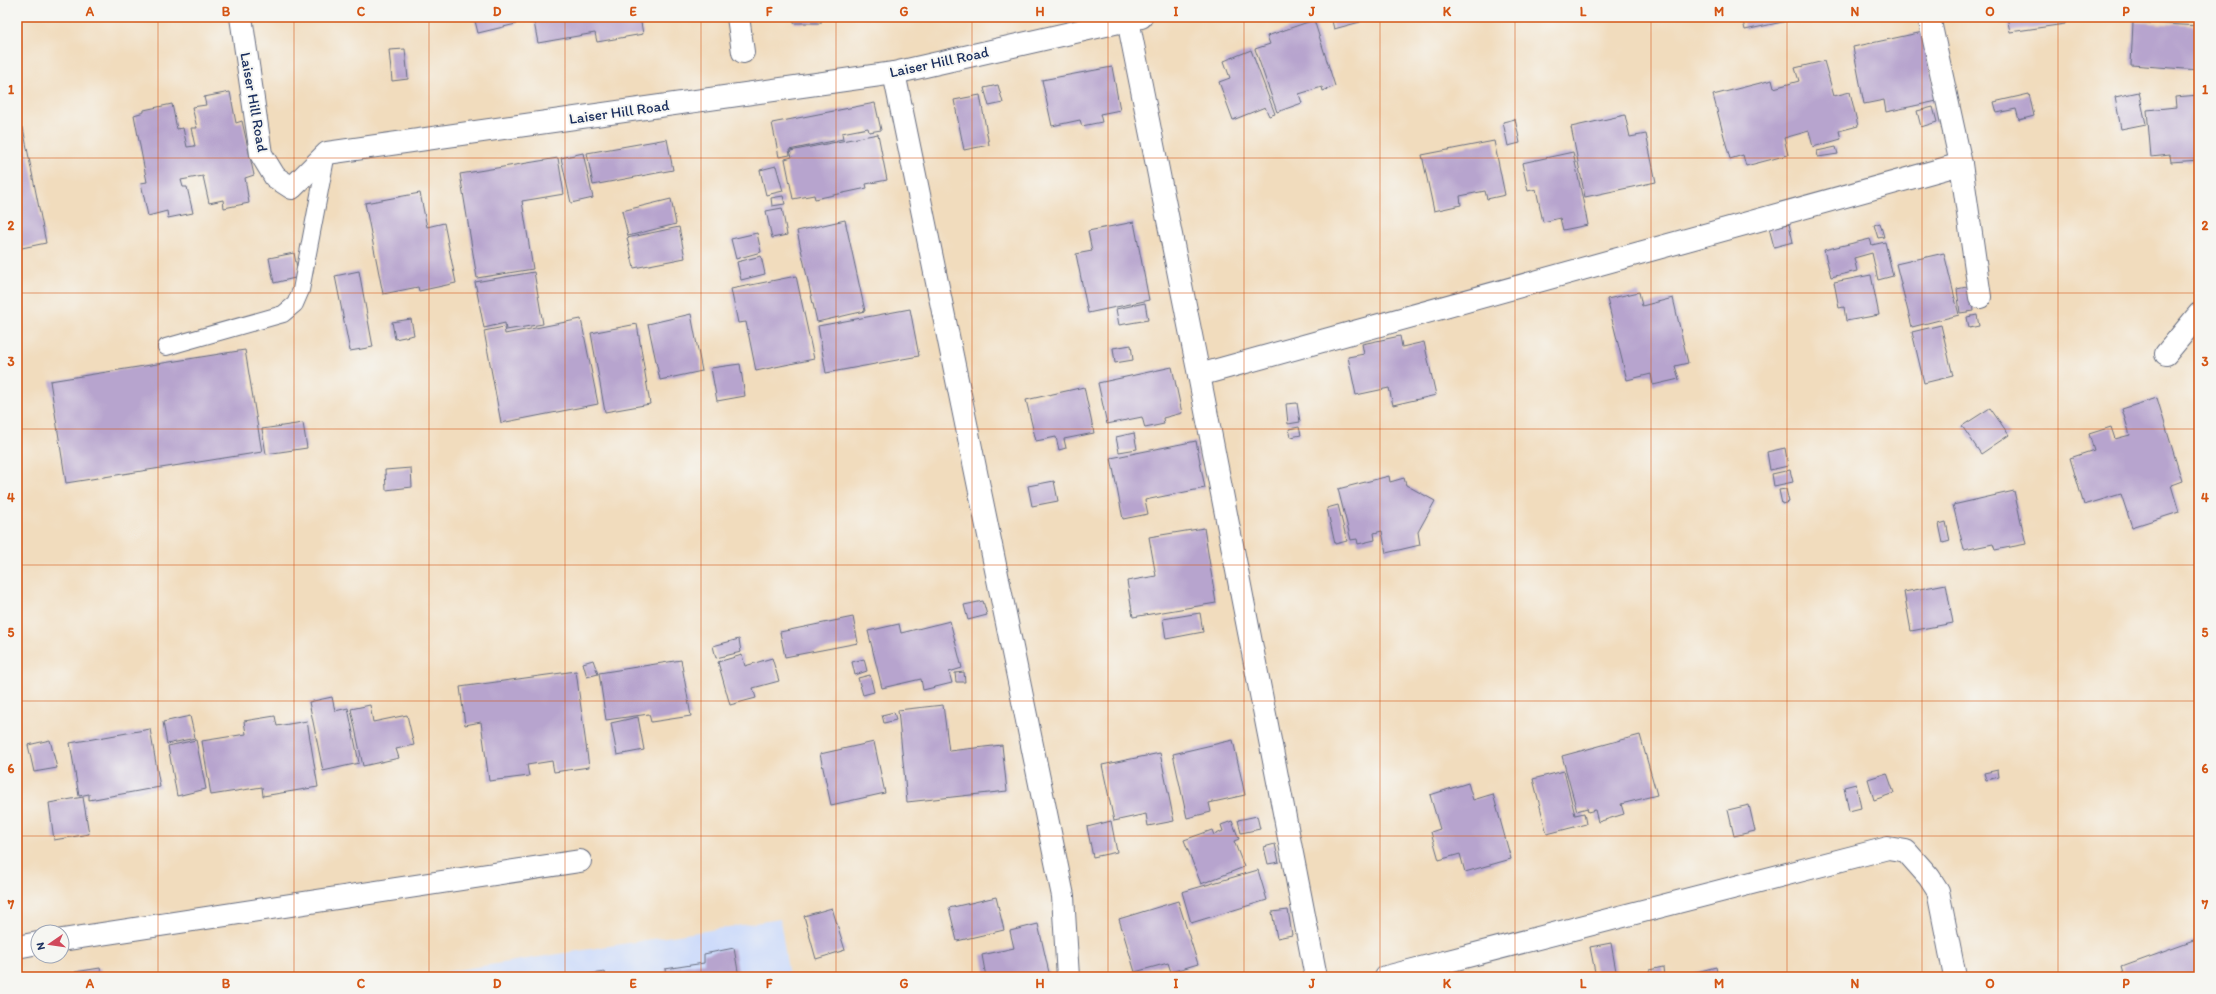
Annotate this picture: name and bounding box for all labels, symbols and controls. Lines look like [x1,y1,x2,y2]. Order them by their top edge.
text: A [85,4,95,19]
text: B [222,4,231,19]
text: C [357,4,366,19]
text: D [493,4,502,19]
text: E [629,4,637,19]
text: F [766,4,773,19]
text: G [900,4,909,19]
text: H [1036,4,1045,19]
text: I [1174,4,1179,19]
text: J [1308,4,1316,19]
text: K [1443,4,1452,19]
text: L [1580,4,1587,19]
text: M [1714,4,1724,19]
text: N [1851,4,1860,19]
text: O [1985,4,1995,19]
text: P [2122,4,2130,19]
street label: Laiser Hill Road [888,43,990,81]
street label: Laiser Hill Road [236,51,272,153]
text: 1 [8,82,14,97]
text: 1 [2202,82,2208,97]
street label: Laiser Hill Road [568,96,670,128]
text: 2 [8,218,15,233]
text: 2 [2202,218,2209,233]
text: 3 [7,354,15,369]
text: 3 [2201,354,2209,369]
text: 4 [7,490,15,505]
text: 4 [2201,490,2209,505]
text: 5 [8,625,15,640]
text: 5 [2202,625,2209,640]
text: 6 [8,761,15,776]
text: 6 [2202,761,2209,776]
text: 7 [7,897,15,912]
text: 7 [2201,897,2209,912]
north arrow [30,924,70,964]
text: N [34,941,48,951]
text: A [85,976,95,991]
text: B [222,976,231,991]
text: C [357,976,366,991]
text: D [493,976,502,991]
text: E [629,976,637,991]
text: F [766,976,773,991]
text: G [900,976,909,991]
text: H [1036,976,1045,991]
text: I [1174,976,1179,991]
text: J [1308,976,1316,991]
text: K [1443,976,1452,991]
text: L [1580,976,1587,991]
text: M [1714,976,1724,991]
text: N [1851,976,1860,991]
text: O [1985,976,1995,991]
text: P [2122,976,2130,991]

